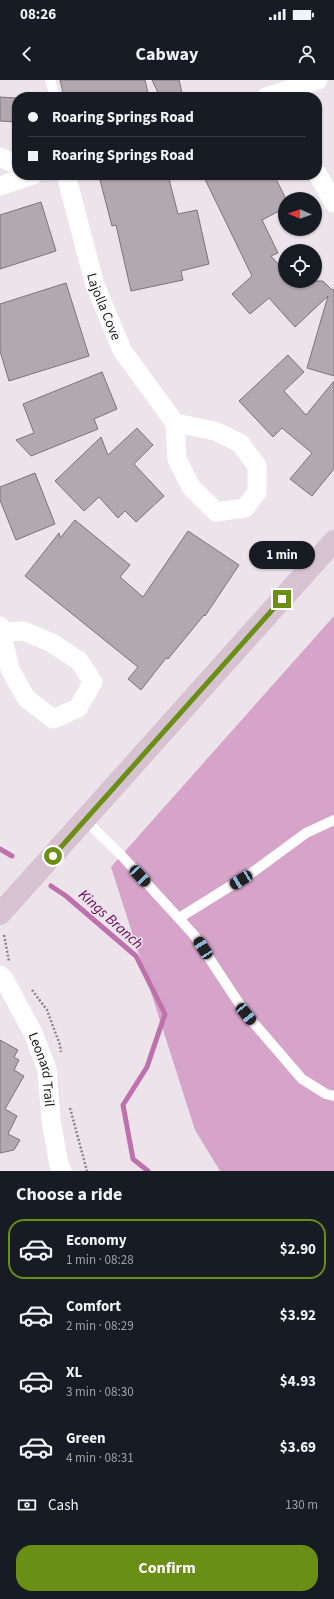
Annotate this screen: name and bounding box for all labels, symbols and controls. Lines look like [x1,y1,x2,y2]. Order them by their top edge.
text: 08:26 [20,4,56,25]
text: Cabway [136,42,198,67]
icon: back [16,43,38,65]
icon: person [296,43,318,65]
text: Roaring Springs Road [52,107,194,128]
text: Roaring Springs Road [52,145,194,166]
north arrow [278,192,322,236]
map controls [278,192,322,288]
button: locate [278,244,322,288]
street label: Lajolla Cove [81,271,126,343]
callout: 1 min [249,541,315,569]
text: 1 min [266,546,298,564]
route end [273,590,291,608]
route start [44,847,62,865]
car [127,863,153,889]
car [228,869,254,891]
water label: Kings Branch [74,885,148,954]
car [191,935,215,961]
car [234,1001,258,1027]
street label: Leonard Trail [23,1029,59,1108]
text: Choose a ride [16,1182,122,1207]
text: Economy [66,1230,127,1251]
icon: car [18,1231,54,1267]
text: $2.90 [280,1239,316,1260]
text: 1 min · 08:28 [66,1251,134,1269]
text: Comfort [66,1296,121,1317]
icon: car [18,1297,54,1333]
text: $3.92 [280,1305,316,1326]
text: 2 min · 08:29 [66,1317,134,1335]
text: XL [66,1362,82,1383]
icon: car [18,1363,54,1399]
text: $4.93 [280,1371,316,1392]
text: 3 min · 08:30 [66,1383,134,1401]
text: Green [66,1428,106,1449]
icon: car [18,1429,54,1465]
text: $3.69 [280,1437,316,1458]
text: 4 min · 08:31 [66,1449,134,1467]
icon: cash [16,1494,38,1516]
text: Cash [48,1495,79,1516]
text: 130 m [285,1496,318,1514]
button: Confirm [16,1545,318,1591]

